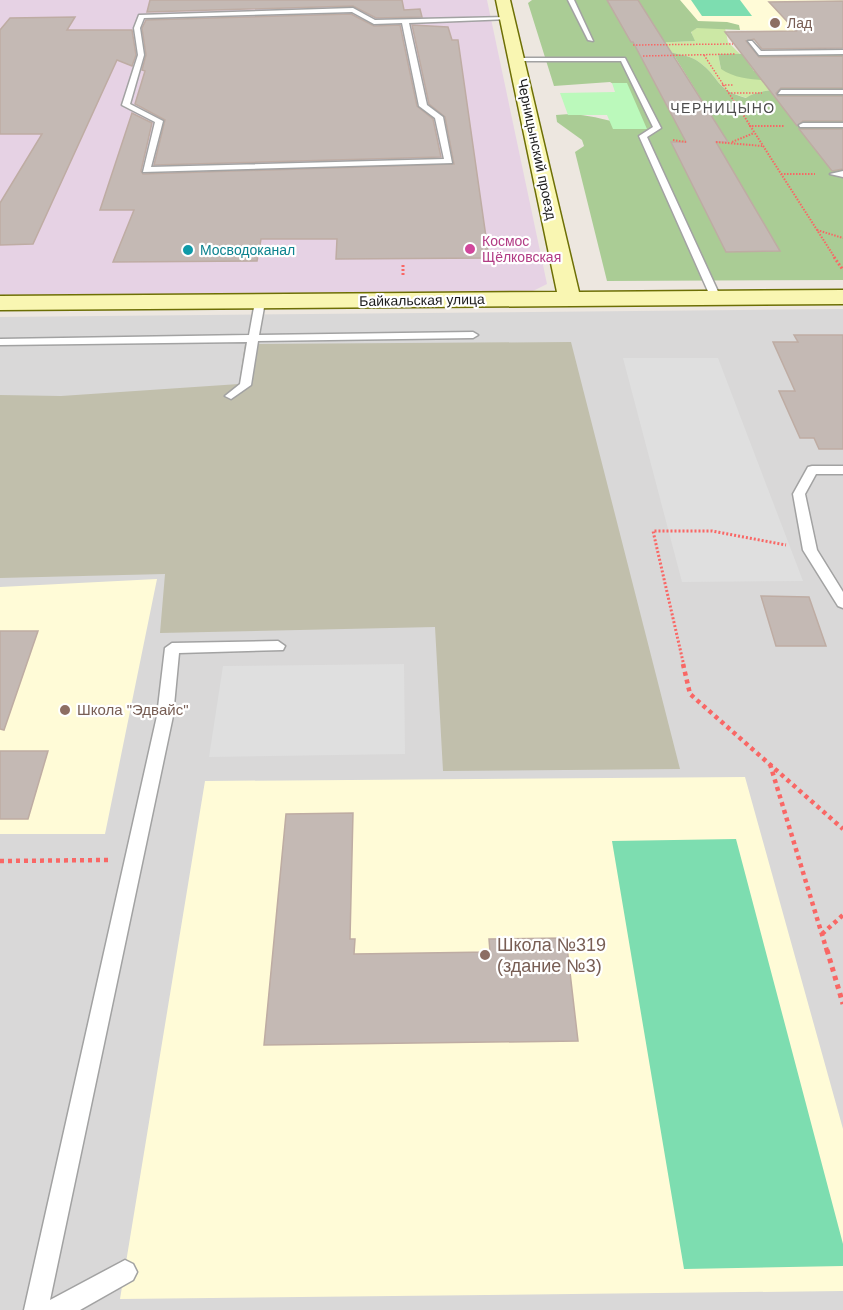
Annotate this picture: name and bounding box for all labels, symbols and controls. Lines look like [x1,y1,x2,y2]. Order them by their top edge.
place label: Лад [787,15,812,31]
marker: Лад [768,16,782,30]
street label: Черницынский проезд [514,77,560,221]
district label: ЧЕРНИЦЫНО [670,100,776,116]
place label: Космос Щёлковская [482,233,561,265]
place label: Мосводоканал [200,242,295,258]
marker: Космос Щёлковская [463,242,477,256]
marker: Мосводоканал [181,243,195,257]
street label: Байкальская улица [359,291,485,309]
place label: Школа "Эдвайс" [77,701,188,718]
marker: Школа "Эдвайс" [58,703,72,717]
place label: Школа №319 (здание №3) [497,935,606,976]
marker: Школа №319 (здание №3) [478,948,492,962]

